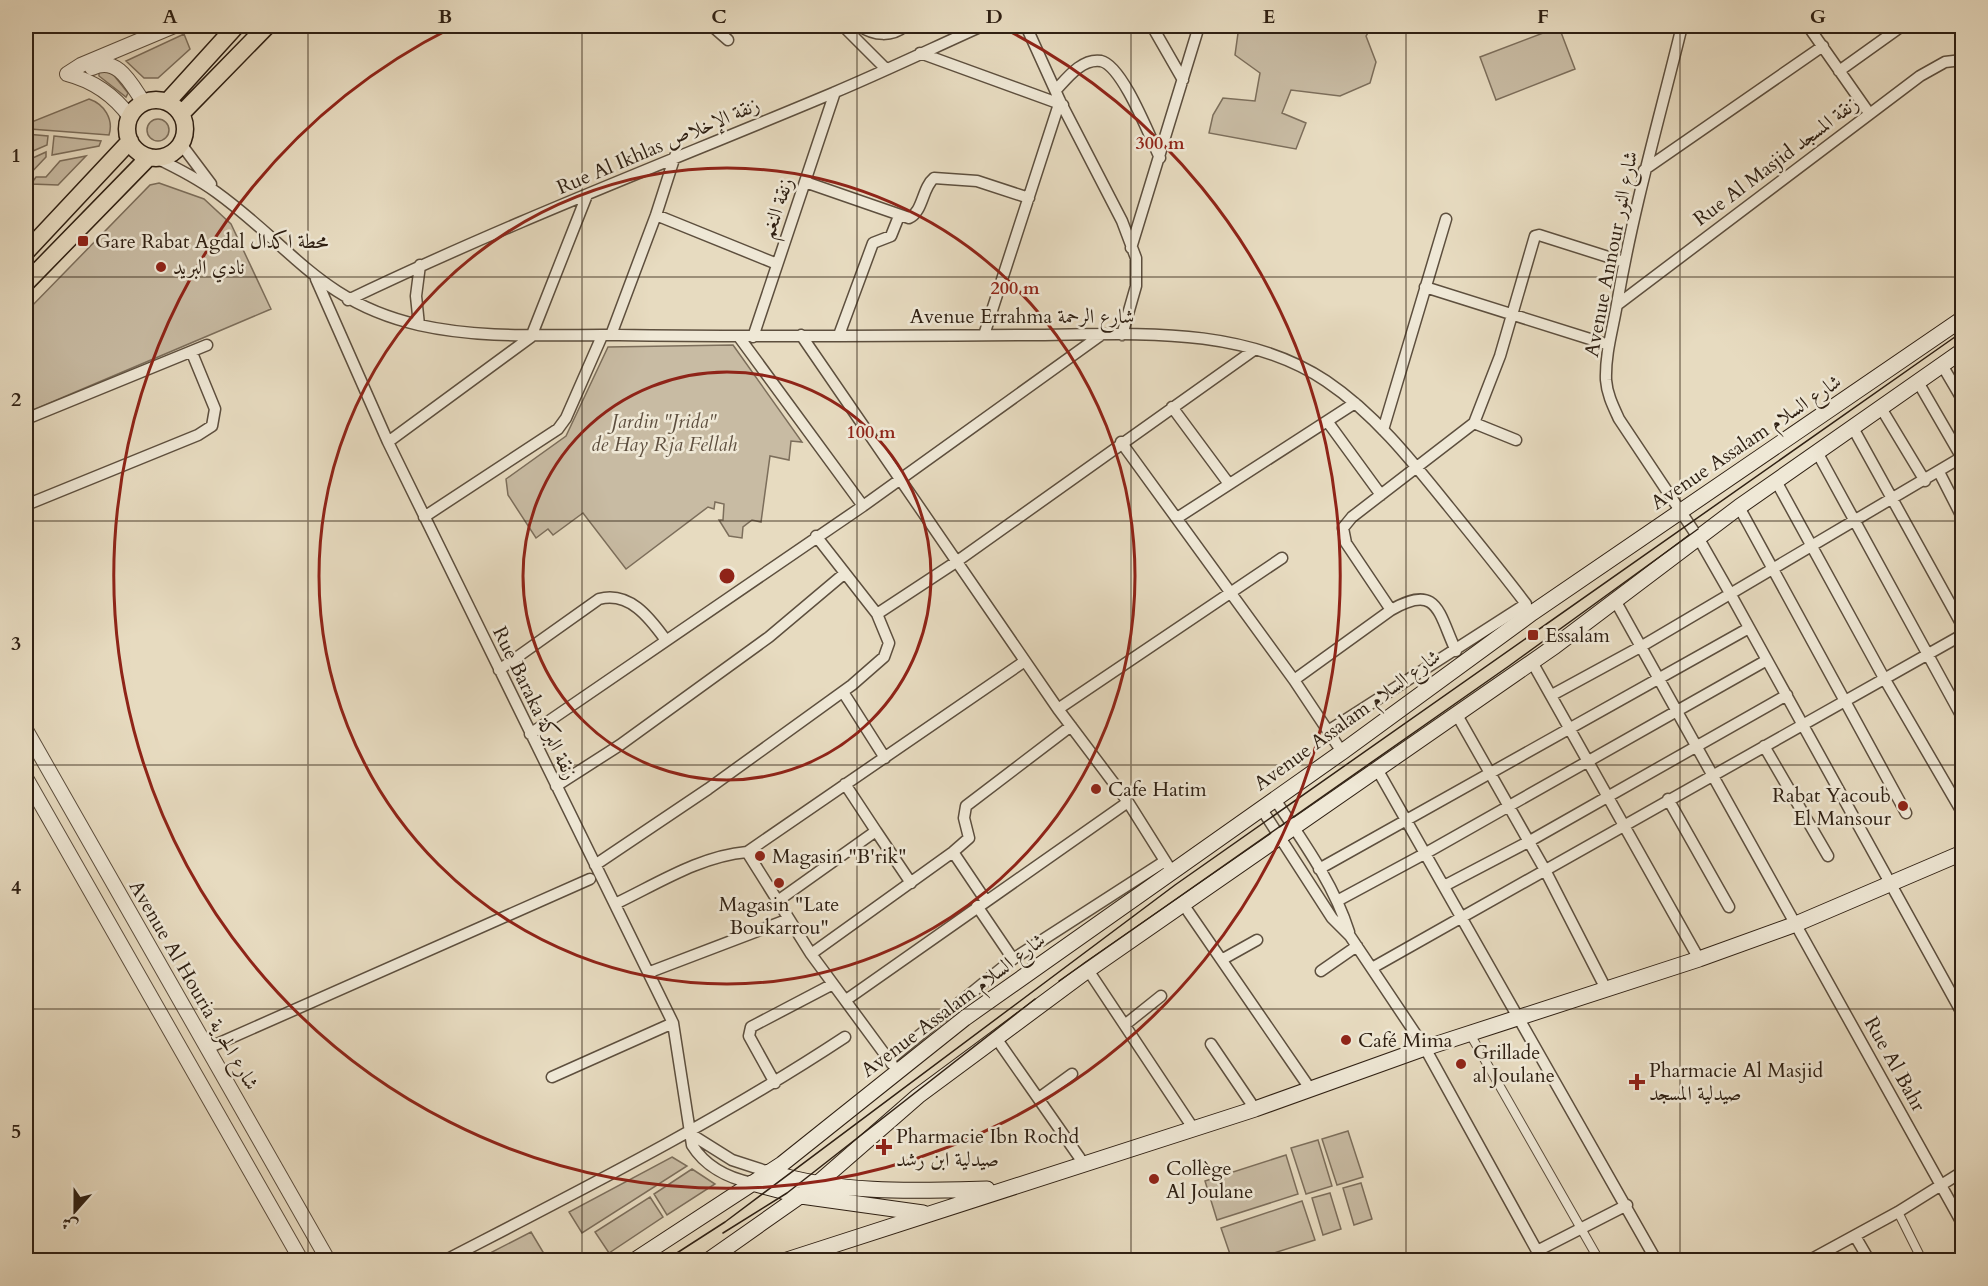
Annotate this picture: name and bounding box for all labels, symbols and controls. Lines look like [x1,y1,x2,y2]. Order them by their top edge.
text: A [162,3,178,30]
text: B [438,3,452,30]
text: C [711,3,727,30]
text: D [985,3,1003,30]
text: E [1263,3,1275,30]
text: F [1537,3,1549,30]
text: G [1810,3,1826,30]
street label: Rue Al Masjid زنقة المسجد [1688,90,1864,232]
street label: Rue Al Ikhlas زنقة الإخلاص [552,91,764,202]
text: 300 m [1135,131,1185,156]
text: 1 [11,142,21,169]
street label: Avenue Annour شارع النور [1578,149,1648,360]
street label: زنقة النغم [754,174,805,244]
place label: Gare Rabat Agdal محطة اكدال [95,228,328,255]
marker: Gare Rabat Agdal محطة اكدال [76,234,90,248]
place label: نادي البريد [173,254,245,283]
marker: نادي البريد [154,260,168,274]
text: 200 m [990,276,1040,301]
street label: Avenue Errahma شارع الرحمة [910,303,1134,334]
street label: Avenue Assalam شارع السلام [1645,368,1849,519]
text: 2 [11,386,21,413]
park label: Jardin "Jrida" de Hay Rja Fellah [591,408,737,458]
text: 100 m [846,420,896,445]
centre of rings [717,566,737,586]
street label: Rue Baraka زنقة البركة [486,622,584,784]
place label: Essalam [1545,622,1610,649]
marker: Essalam [1526,628,1540,642]
text: 3 [11,630,21,657]
street label: Avenue Assalam شارع السلام [1248,643,1448,800]
place label: Cafe Hatim [1108,776,1207,803]
marker: Cafe Hatim [1089,782,1103,796]
place label: Rabat Yacoub El Mansour [1772,782,1892,832]
marker: Rabat Yacoub El Mansour [1896,799,1910,813]
place label: Magasin "B'rik" [772,843,906,870]
marker: Magasin "B'rik" [753,849,767,863]
text: 4 [11,874,21,901]
street label: Avenue Al Houria شارع الحرية [119,875,265,1097]
marker: Magasin "Late Boukarrou" [772,876,786,890]
place label: Magasin "Late Boukarrou" [719,891,839,941]
street label: Avenue Assalam شارع السلام [855,927,1053,1087]
street label: Rue Al Bahr [1858,1012,1932,1117]
place label: Café Mima [1358,1027,1453,1054]
marker: Café Mima [1339,1033,1353,1047]
place label: Grillade al Joulane [1473,1039,1555,1089]
marker: Grillade al Joulane [1454,1057,1468,1071]
place label: Pharmacie Al Masjid صيدلية المسجد [1649,1057,1824,1107]
marker: Pharmacie Al Masjid صيدلية المسجد [1630,1075,1644,1089]
text: 5 [11,1118,21,1145]
place label: Pharmacie Ibn Rochd صيدلية ابن رشد [896,1123,1080,1173]
marker: Pharmacie Ibn Rochd صيدلية ابن رشد [877,1140,891,1154]
place label: Collège Al Joulane [1166,1155,1253,1205]
marker: Collège Al Joulane [1147,1172,1161,1186]
north arrow [45,1181,105,1241]
text: ش [59,1211,81,1237]

